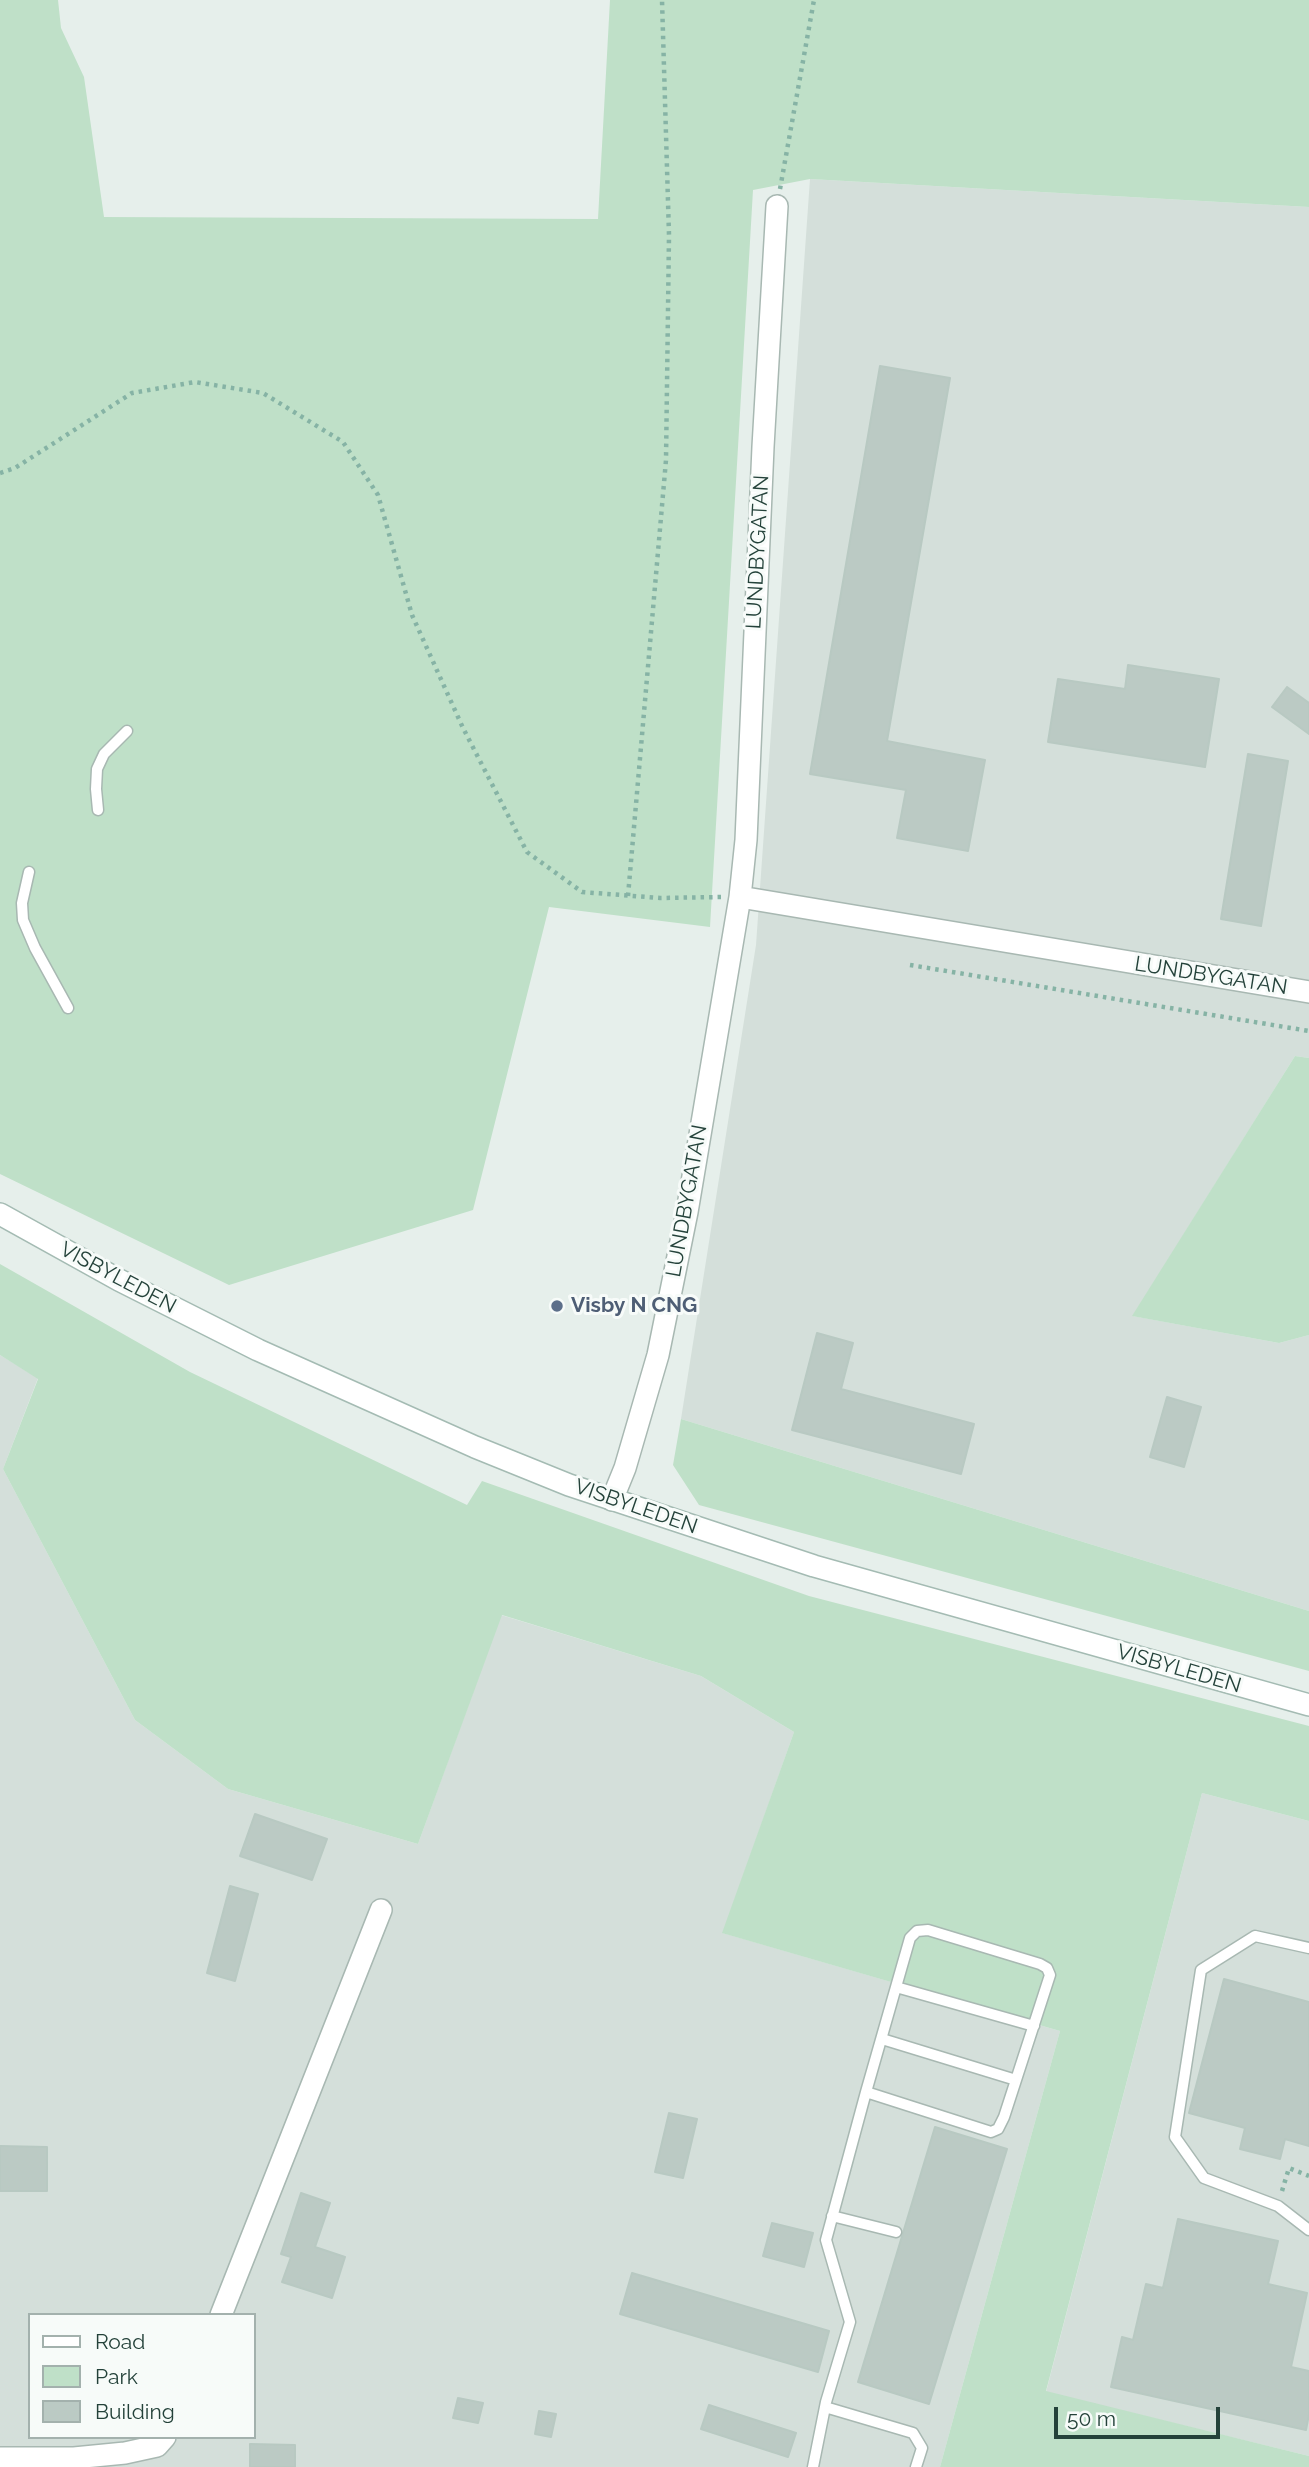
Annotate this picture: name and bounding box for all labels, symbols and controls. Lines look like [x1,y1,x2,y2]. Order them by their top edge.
street label: LUNDBYGATAN [741,474,775,630]
street label: LUNDBYGATAN [1133,951,1289,1001]
street label: LUNDBYGATAN [661,1123,713,1279]
street label: VISBYLEDEN [55,1237,181,1319]
place label: Visby N CNG [571,1293,697,1319]
marker: Visby N CNG [549,1298,565,1314]
street label: VISBYLEDEN [571,1474,701,1540]
street label: VISBYLEDEN [1114,1639,1244,1699]
legend [28,2313,256,2439]
text: Road [95,2329,145,2354]
text: Park [95,2364,138,2389]
scale bar [1057,2394,1223,2438]
text: Building [95,2399,175,2424]
text: 50 m [1067,2406,1116,2431]

